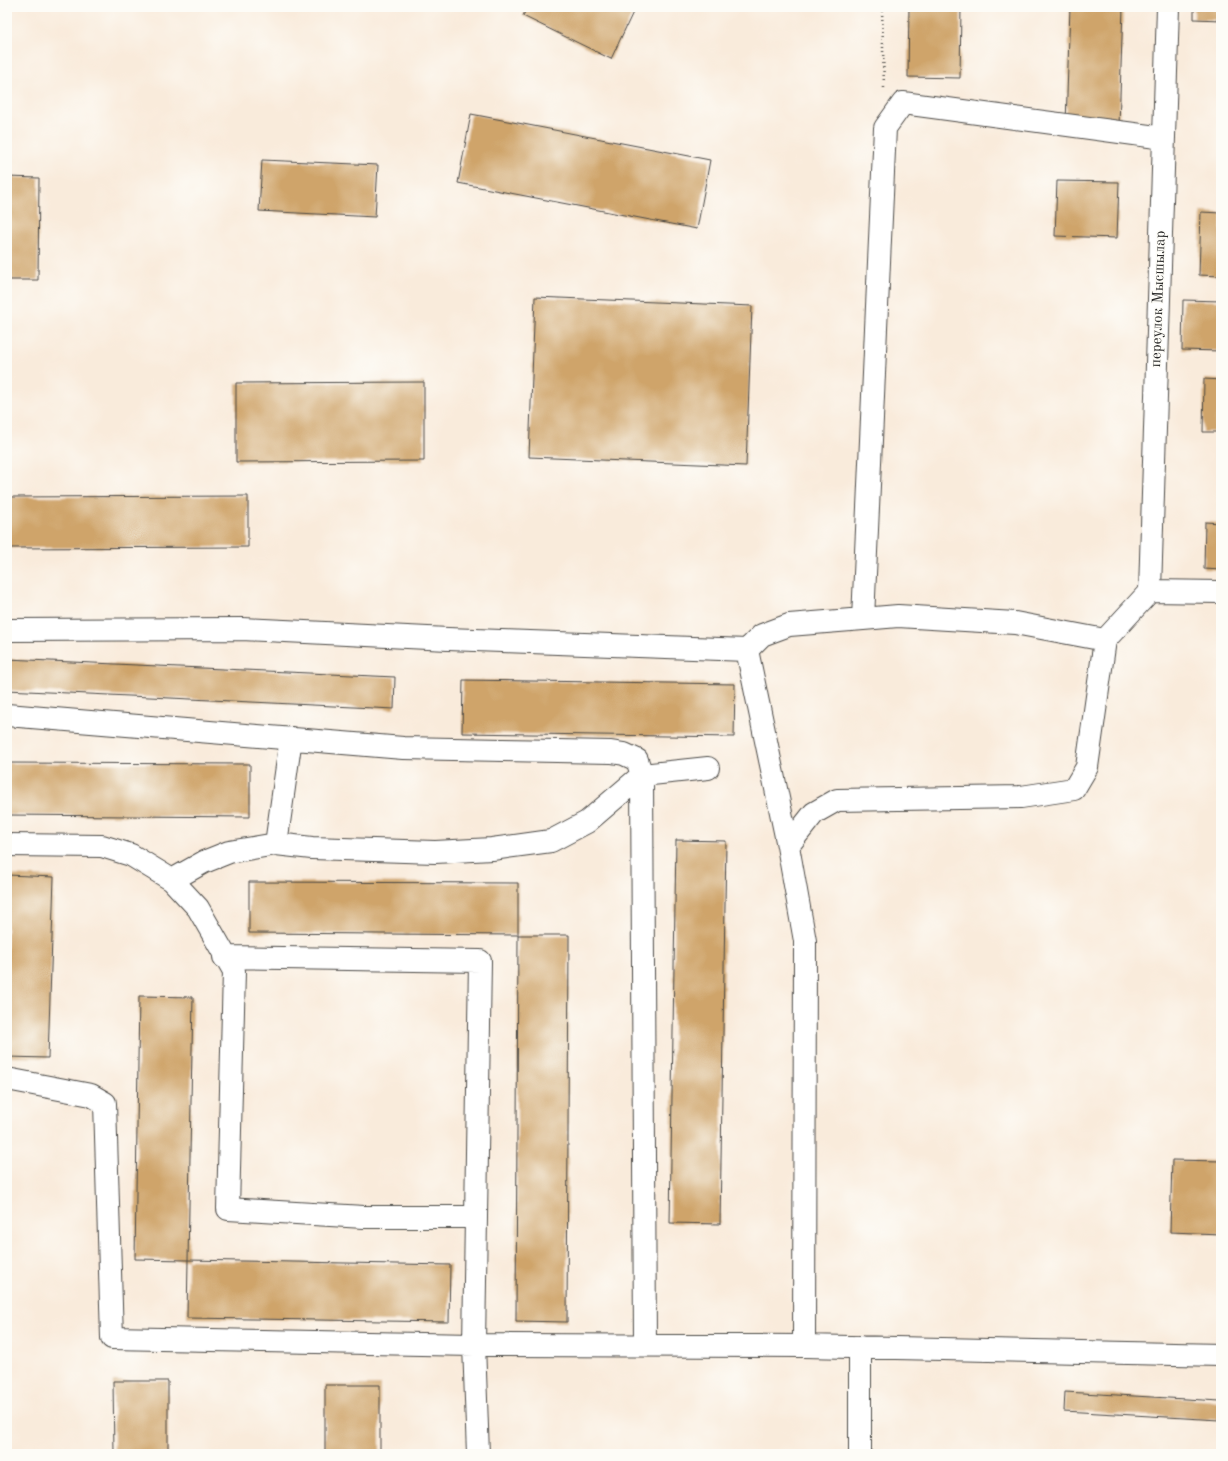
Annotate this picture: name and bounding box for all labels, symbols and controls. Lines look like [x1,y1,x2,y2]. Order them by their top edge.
street label: переулок Мысшылар [1149,230,1169,368]

